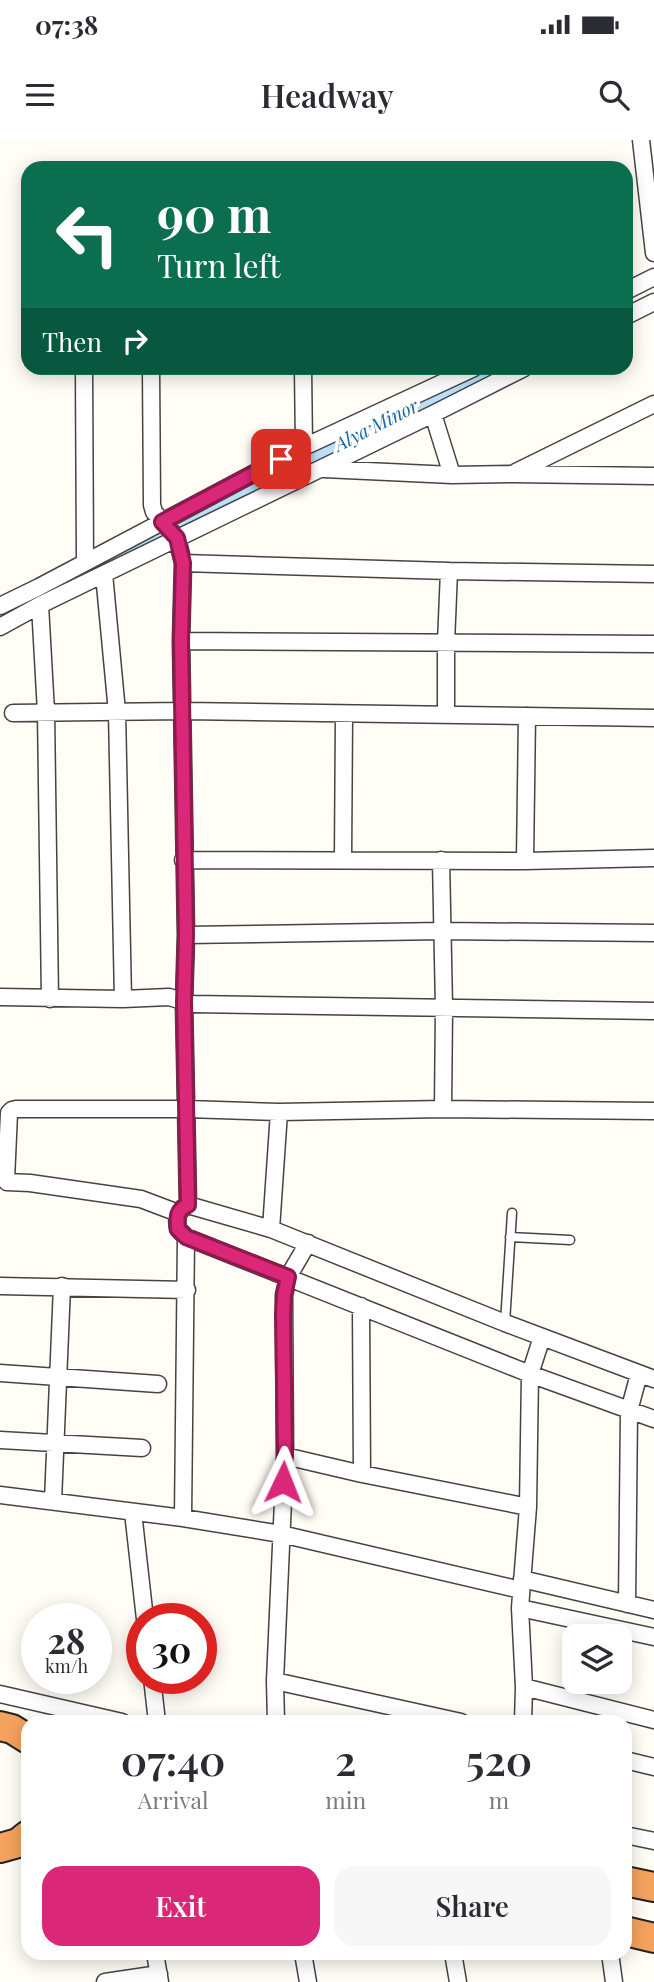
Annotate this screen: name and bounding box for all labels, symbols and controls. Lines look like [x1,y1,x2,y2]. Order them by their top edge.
text: 07:38 [35,7,98,42]
text: Headway [260,73,394,116]
icon: menu [21,76,59,114]
icon: search [595,76,633,114]
text: 90 m [157,180,271,245]
icon: left [42,189,133,280]
text: Turn left [157,243,281,286]
icon: right [116,322,154,360]
text: Then [42,324,102,359]
water label: Alya Minor [327,391,423,457]
pin [251,429,311,489]
icon: arrive [262,440,300,478]
position arrow [246,1445,320,1519]
speed limit sign: 30 [126,1603,217,1694]
text: 28 [48,1616,85,1663]
map controls [562,1624,632,1694]
button: layers [562,1624,632,1694]
text: km/h [45,1654,88,1678]
text: 07:40 [121,1731,226,1787]
text: 2 [335,1731,356,1787]
text: 520 [466,1731,532,1787]
text: Arrival [138,1784,209,1815]
text: min [325,1784,366,1815]
text: m [489,1784,509,1815]
button: Exit [42,1866,320,1946]
button: Share [334,1866,611,1946]

